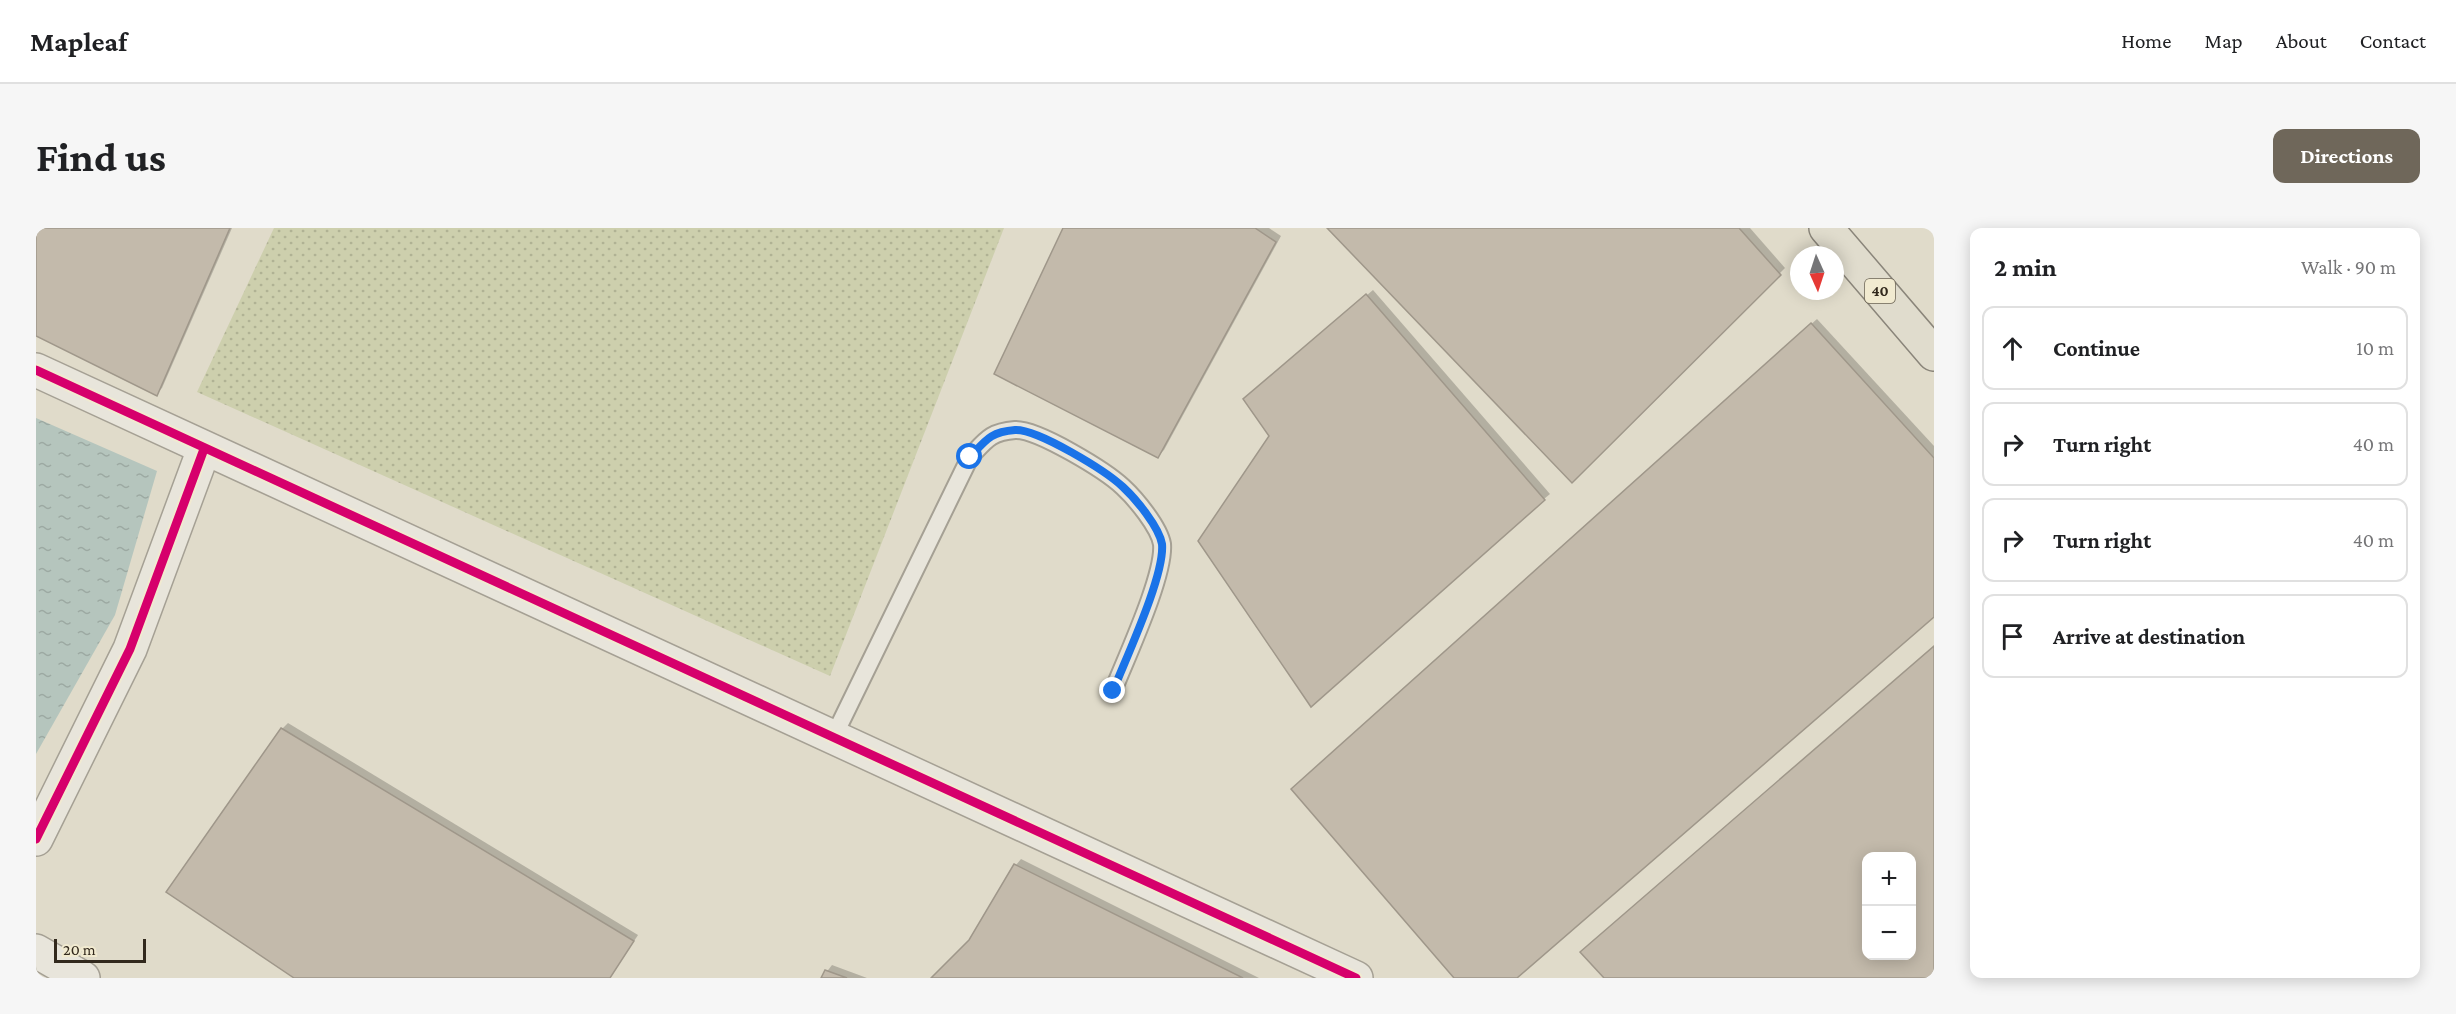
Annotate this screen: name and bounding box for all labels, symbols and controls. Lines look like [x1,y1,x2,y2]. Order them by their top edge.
text: Mapleaf [30,26,127,57]
text: Home [2121,29,2171,53]
text: Map [2204,29,2243,53]
text: About [2276,29,2327,53]
text: Contact [2360,29,2426,53]
button: Directions [2273,129,2420,183]
text: Find us [36,133,166,180]
north arrow [1790,246,1844,300]
text: 2 min [1994,253,2057,282]
text: Walk · 90 m [2301,256,2396,278]
road number: 40 [1865,279,1895,303]
icon: ahead [1996,332,2029,365]
text: Continue [2053,336,2140,361]
text: 10 m [2356,337,2394,359]
icon: right [1996,428,2029,461]
text: Turn right [2053,432,2151,457]
text: 40 m [2353,433,2394,455]
route start [956,443,982,469]
icon: right [1996,524,2029,557]
text: Turn right [2053,528,2151,553]
text: 40 m [2353,529,2394,551]
icon: arrive [1996,620,2029,653]
text: Arrive at destination [2053,624,2245,649]
route end [1099,677,1125,703]
map controls [1862,852,1916,960]
button: + [1862,852,1916,906]
button: − [1862,906,1916,960]
scale bar [54,936,146,964]
text: 20 m [63,941,96,958]

